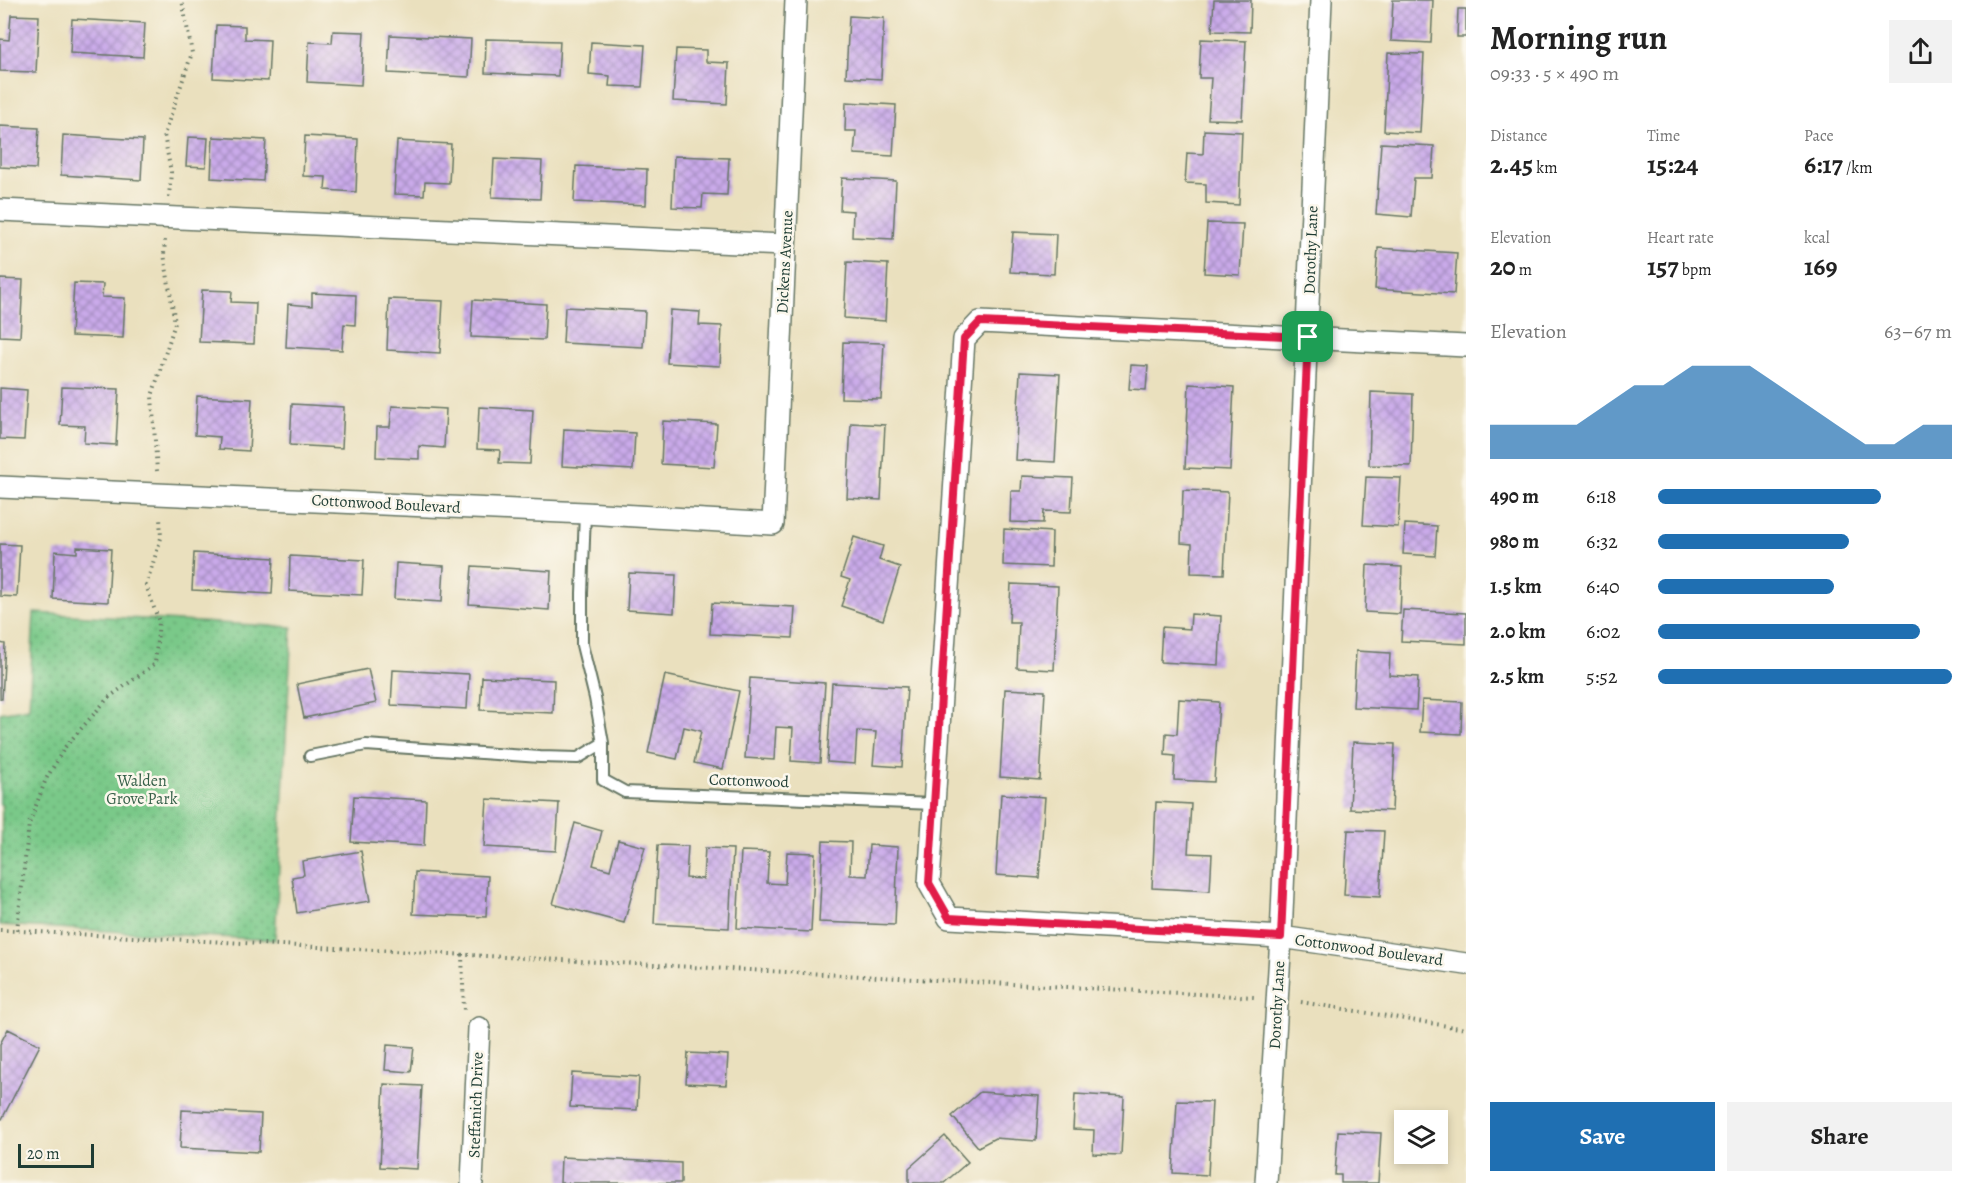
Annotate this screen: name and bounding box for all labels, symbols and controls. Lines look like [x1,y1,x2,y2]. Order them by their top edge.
text: Morning run [1490,15,1667,60]
button: share [1889,20,1952,83]
text: 09:33 · 5 × 490 m [1490,60,1619,87]
text: Distance [1490,125,1547,147]
text: Time [1647,125,1680,147]
text: Pace [1804,125,1834,147]
text: 2.45 [1490,147,1533,182]
text: 15:24 [1647,147,1698,182]
text: 6:17 [1804,147,1843,182]
text: km [1533,157,1557,179]
text: /km [1843,157,1872,179]
street label: Dorothy Lane [1298,205,1324,295]
street label: Dickens Avenue [771,210,799,314]
text: Elevation [1490,227,1551,249]
text: Heart rate [1647,227,1714,249]
text: kcal [1804,227,1830,249]
text: 20 [1490,249,1516,284]
text: 157 [1647,249,1679,284]
text: 169 [1804,249,1838,284]
text: m [1516,259,1532,281]
text: bpm [1679,259,1712,281]
pin [1282,311,1333,362]
text: Elevation [1490,318,1567,345]
text: 63–67 m [1884,318,1952,345]
icon: arrive [1291,320,1324,353]
text: 490 m [1490,483,1539,510]
text: 6:18 [1586,483,1617,510]
street label: Cottonwood Boulevard [311,489,462,519]
text: 980 m [1490,528,1539,555]
text: 6:32 [1586,528,1618,555]
text: 1.5 km [1490,573,1542,600]
text: 6:40 [1586,573,1620,600]
text: 2.0 km [1490,618,1546,645]
text: 6:02 [1586,618,1620,645]
text: 2.5 km [1490,663,1544,690]
text: 5:52 [1586,663,1617,690]
street label: Cottonwood [709,769,790,793]
park label: Walden Grove Park [106,770,178,810]
street label: Cottonwood Boulevard [1294,929,1445,971]
street label: Dorothy Lane [1264,960,1290,1050]
street label: Steffanich Drive [463,1052,489,1158]
button: Save [1490,1102,1715,1171]
button: Share [1727,1102,1952,1171]
map controls [1394,1110,1448,1164]
button: layers [1394,1110,1448,1164]
scale bar [18,1141,94,1168]
text: 20 m [27,1143,60,1165]

